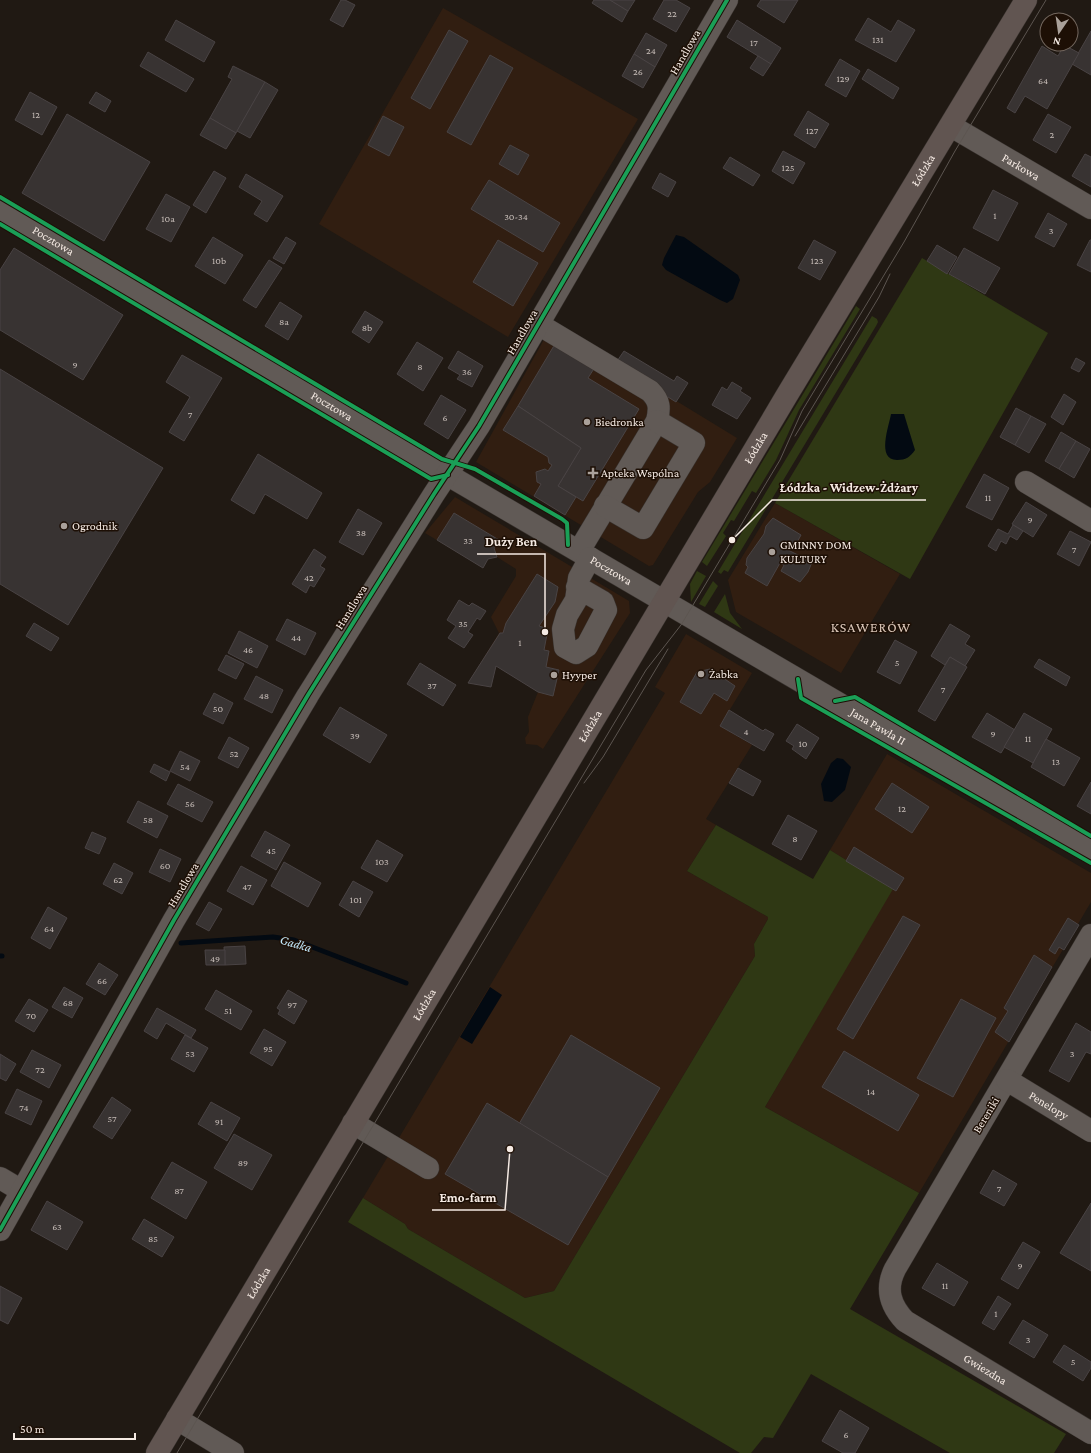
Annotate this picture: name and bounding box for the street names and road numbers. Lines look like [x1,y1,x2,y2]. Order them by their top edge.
street label: Handlowa [667,27,704,77]
street label: Parkowa [999,150,1043,184]
street label: Łódzka [908,151,938,189]
street label: Pocztowa [30,223,77,259]
street label: Handlowa [504,307,541,357]
street label: Pocztowa [309,388,356,424]
street label: Łódzka [741,429,771,466]
street label: Pocztowa [588,553,635,588]
street label: Handlowa [332,582,370,632]
street label: Jana Pawła II [847,704,908,748]
street label: Łódzka [575,707,605,745]
street label: Handlowa [164,860,202,910]
street label: Łódzka [409,986,439,1023]
street label: Penelopy [1027,1088,1072,1123]
street label: Bereniki [970,1094,1002,1136]
street label: Łódzka [243,1264,273,1301]
street label: Gwiezdna [961,1351,1010,1388]

